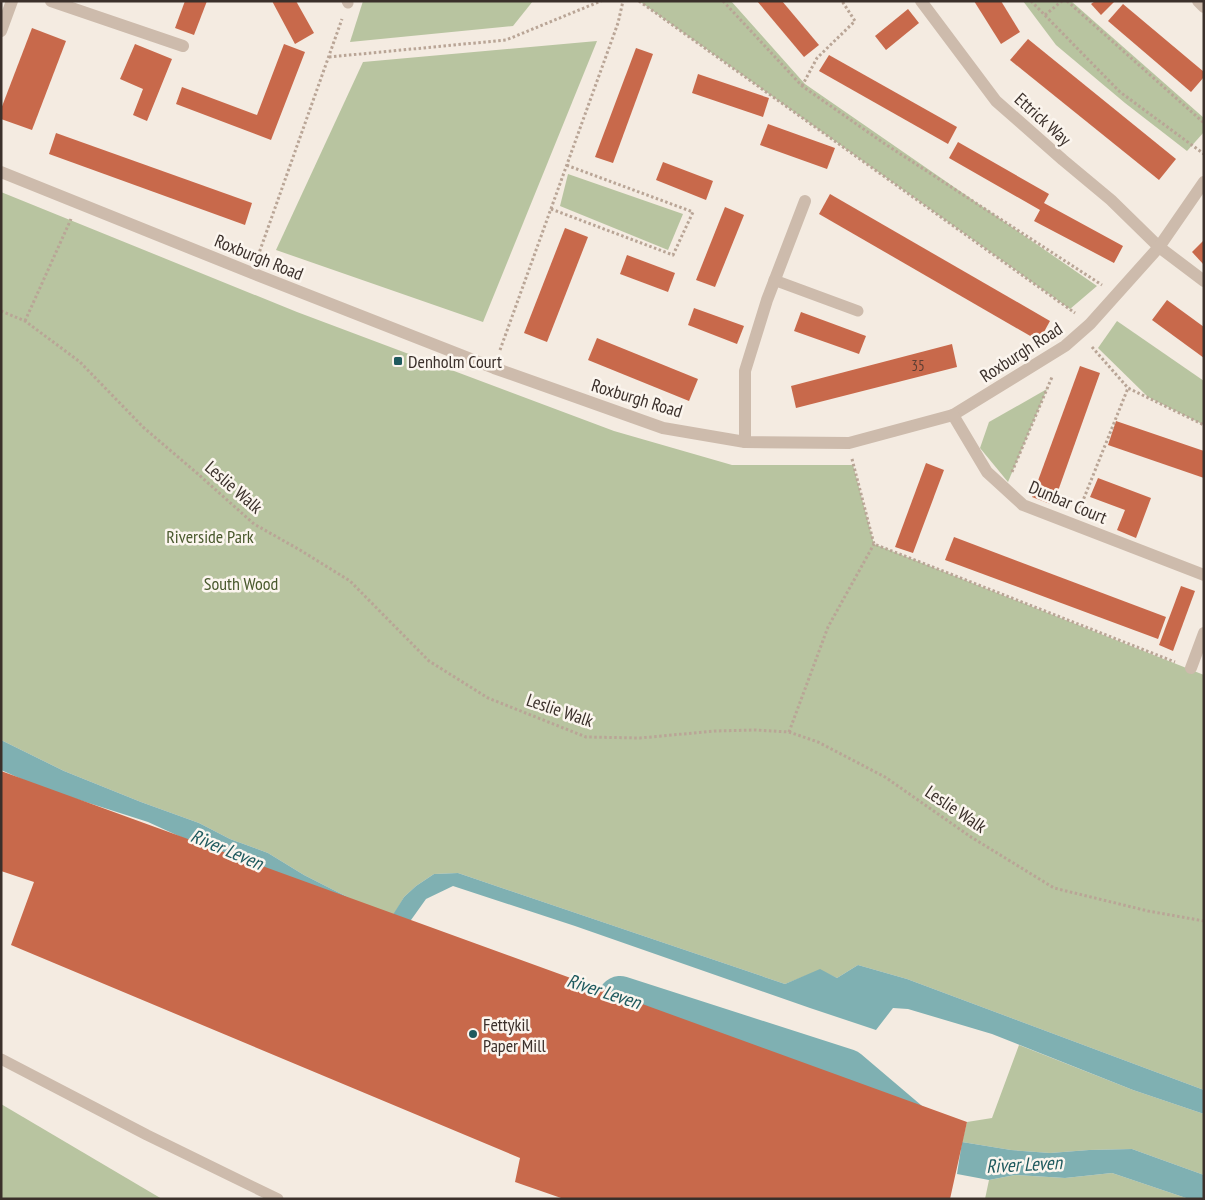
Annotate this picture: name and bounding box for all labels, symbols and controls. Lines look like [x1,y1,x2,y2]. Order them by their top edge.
street label: Ettrick Way [1010,88,1076,151]
street label: Roxburgh Road [211,229,307,285]
street label: Roxburgh Road [975,317,1067,387]
place label: Denholm Court [408,350,502,373]
marker: Denholm Court [392,355,404,367]
house number: 35 [911,356,925,375]
street label: Roxburgh Road [589,373,685,423]
street label: Leslie Walk [200,456,268,518]
street label: Dunbar Court [1025,475,1111,529]
park label: Riverside Park [166,525,254,548]
park label: South Wood [204,572,278,595]
street label: Leslie Walk [524,688,596,732]
street label: Leslie Walk [921,780,991,838]
water label: River Leven [187,823,268,876]
water label: River Leven [564,968,645,1015]
place label: Fettykil Paper Mill [483,1013,546,1057]
marker: Fettykil Paper Mill [467,1028,479,1040]
water label: River Leven [986,1150,1064,1178]

